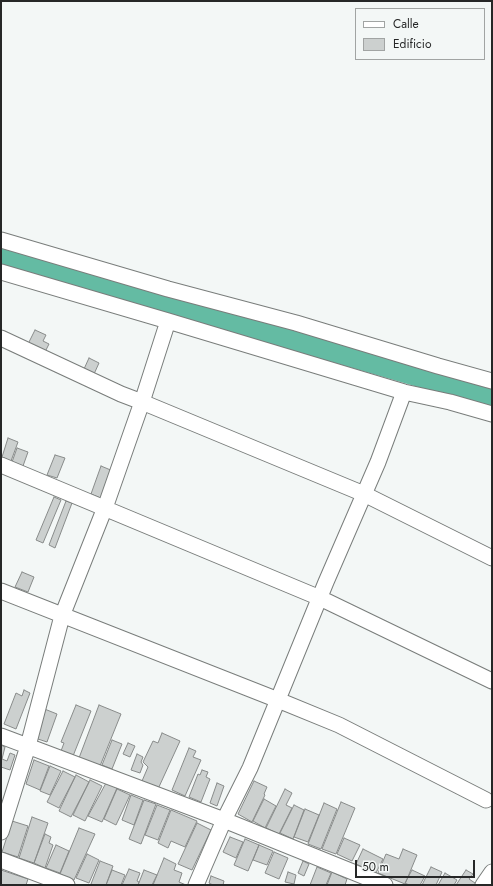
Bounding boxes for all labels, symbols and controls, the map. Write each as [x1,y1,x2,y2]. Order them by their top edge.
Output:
legend [355,8,485,60]
text: Calle [393,15,419,33]
text: Edificio [393,35,432,53]
scale bar [357,852,477,878]
text: 50 m [362,858,389,876]

